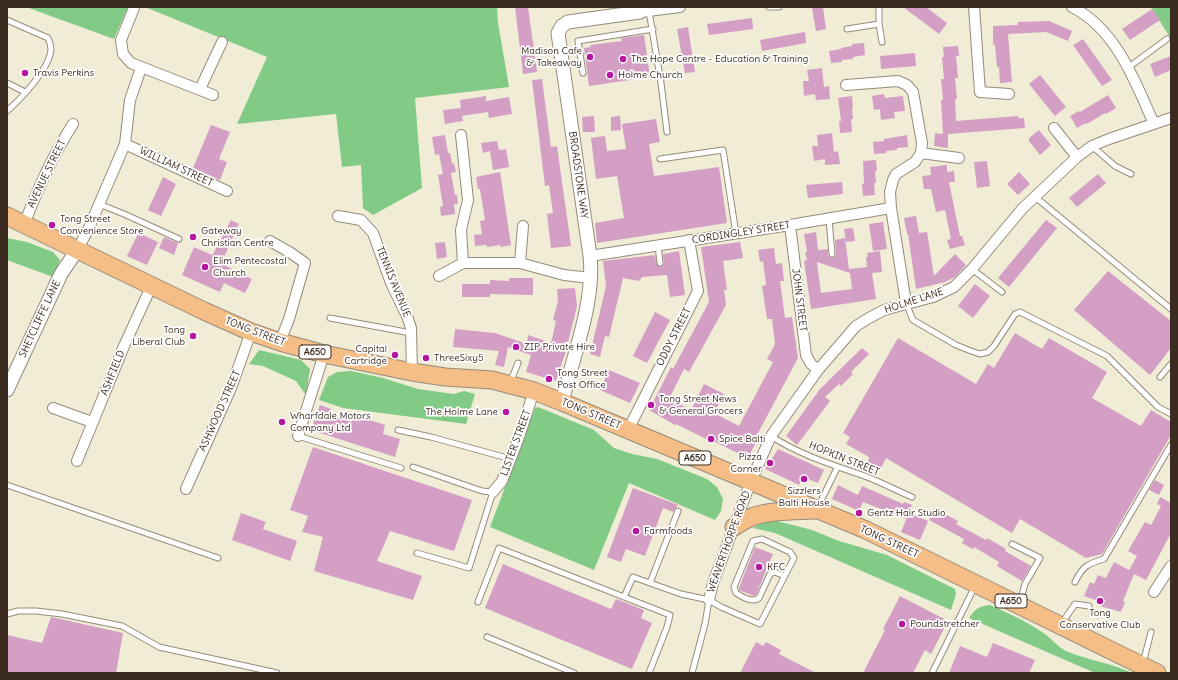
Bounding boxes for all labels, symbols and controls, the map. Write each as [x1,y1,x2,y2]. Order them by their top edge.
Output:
place label: Madison Cafe & Takeaway [521,45,582,68]
marker: Madison Cafe & Takeaway [585,52,595,62]
place label: The Hope Centre - Education & Training [631,53,808,65]
marker: The Hope Centre - Education & Training [618,54,628,64]
place label: Travis Perkins [33,67,94,79]
marker: Travis Perkins [20,68,30,78]
place label: Holme Church [618,69,683,81]
marker: Holme Church [605,70,615,80]
street label: BROADSTONE WAY [566,131,590,219]
street label: AVENUE STREET [25,138,69,210]
street label: WILLIAM STREET [137,145,215,189]
place label: Tong Street Convenience Store [60,213,143,236]
street label: CORDINGLEY STREET [691,219,791,247]
marker: Tong Street Convenience Store [47,220,57,230]
place label: Gateway Christian Centre [201,225,274,248]
marker: Gateway Christian Centre [188,232,198,242]
street label: TENNIS AVENUE [373,245,413,319]
place label: Elim Pentecostal Church [213,255,286,278]
marker: Elim Pentecostal Church [200,262,210,272]
street label: JOHN STREET [789,268,809,332]
street label: SHETCLIFFE LANE [17,278,63,360]
street label: HOLME LANE [883,286,945,316]
street label: ODDY STREET [654,306,694,368]
street label: TONG STREET [223,315,287,349]
place label: Tong Liberal Club [132,324,185,348]
marker: Tong Liberal Club [188,331,198,341]
place label: ZIP Private Hire [524,341,595,353]
marker: ZIP Private Hire [511,342,521,352]
place label: Capital Cartridge [344,343,387,366]
road number: A650 [299,345,331,359]
street label: ASHFIELD [99,349,127,397]
marker: Capital Cartridge [390,350,400,360]
place label: ThreeSixy5 [434,352,484,364]
marker: ThreeSixy5 [421,353,431,363]
place label: Tong Street Post Office [557,367,608,390]
street label: ASHWOOD STREET [197,369,243,453]
marker: Tong Street Post Office [544,374,554,384]
place label: Tong Street News & General Grocers [659,393,743,416]
street label: TONG STREET [560,396,622,432]
marker: Tong Street News & General Grocers [646,400,656,410]
place label: The Holme Lane [425,406,498,418]
marker: The Holme Lane [501,407,511,417]
street label: LISTER STREET [499,408,533,478]
place label: Wharfdale Motors Company Ltd [290,410,371,434]
marker: Wharfdale Motors Company Ltd [277,417,287,427]
place label: Spice Balti [719,433,765,445]
marker: Spice Balti [706,434,716,444]
street label: HOPKIN STREET [807,439,881,479]
road number: A650 [679,451,711,465]
place label: Pizza Corner [731,451,762,474]
marker: Pizza Corner [765,458,775,468]
marker: Sizzlers Balti House [799,474,809,484]
place label: Sizzlers Balti House [778,485,830,508]
street label: WEAVERTHORPE ROAD [705,489,753,595]
place label: Gentz Hair Studio [867,507,946,519]
marker: Gentz Hair Studio [854,508,864,518]
street label: TONG STREET [858,523,920,561]
place label: Farmfoods [644,525,693,537]
marker: Farmfoods [631,526,641,536]
place label: KFC [767,561,785,573]
marker: KFC [754,562,764,572]
road number: A650 [995,594,1027,608]
marker: Tong Conservative Club [1095,596,1105,606]
place label: Tong Conservative Club [1060,607,1140,630]
place label: Poundstretcher [910,618,980,630]
marker: Poundstretcher [897,619,907,629]

